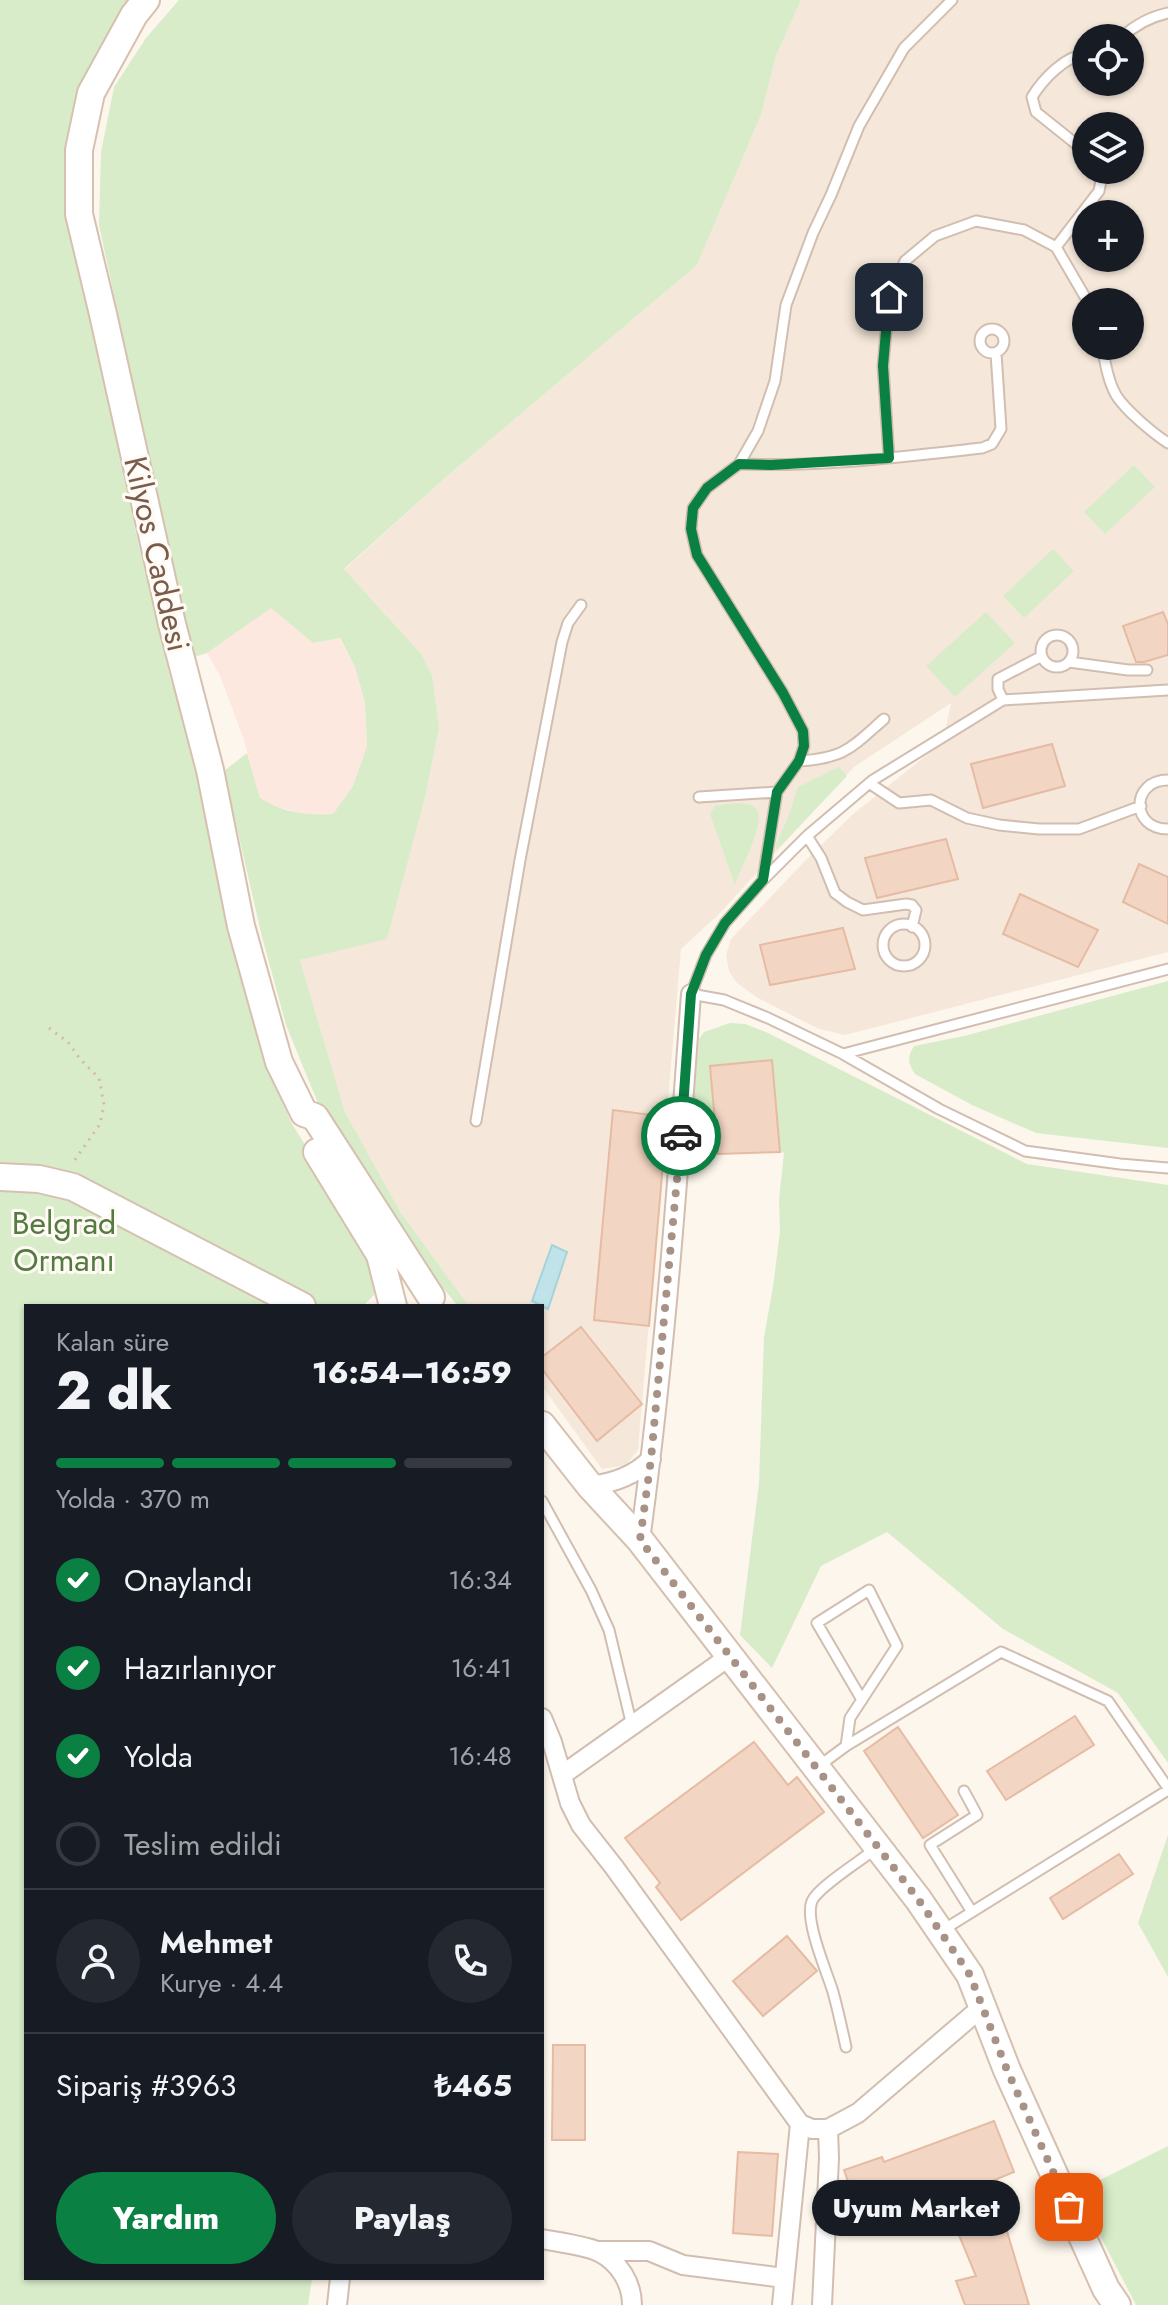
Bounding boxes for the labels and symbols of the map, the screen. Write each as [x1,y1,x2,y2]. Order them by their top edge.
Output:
pin [855,263,923,331]
street label: Kilyos Caddesi [112,452,202,656]
courier [641,1096,721,1176]
park label: Belgrad Ormanı [12,1200,116,1283]
pin [1035,2173,1103,2241]
callout: Uyum Market [813,2179,1021,2235]

